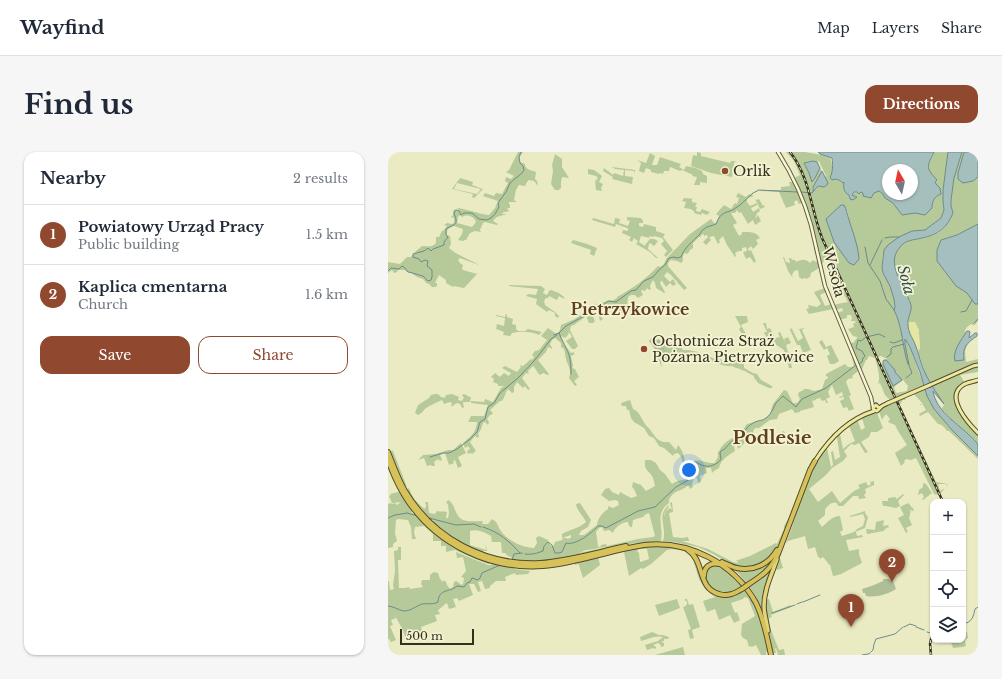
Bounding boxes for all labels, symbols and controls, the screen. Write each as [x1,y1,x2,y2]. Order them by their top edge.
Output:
text: Wayfind [20,16,105,39]
text: Map [817,19,850,37]
text: Layers [872,19,919,37]
text: Share [941,19,982,37]
button: Directions [865,85,978,123]
text: Find us [24,87,134,122]
place label: Orlik [733,162,771,180]
north arrow [882,164,918,200]
marker: Orlik [720,166,730,176]
text: Nearby [40,168,106,189]
text: 2 results [293,170,348,187]
text: Powiatowy Urząd Pracy [78,217,264,236]
text: 1 [50,226,56,243]
text: 1.5 km [306,226,348,243]
text: Public building [78,236,179,253]
street label: Wesoła [818,244,849,299]
water label: Soła [893,263,920,297]
text: Kaplica cmentarna [78,277,227,296]
text: 2 [49,286,57,303]
text: 1.6 km [305,286,348,303]
text: Church [78,296,128,313]
district label: Pietrzykowice [571,299,689,319]
place label: Ochotnicza Straż Pożarna Pietrzykowice [652,332,814,366]
button: Save [40,336,190,374]
button: Share [198,336,348,374]
marker: Ochotnicza Straż Pożarna Pietrzykowice [639,344,649,354]
district label: Podlesie [732,427,812,449]
your location [679,460,699,480]
map controls [930,499,966,643]
button: + [930,499,966,535]
button: − [930,535,966,571]
pin: 2 [879,549,905,582]
button: locate [930,571,966,607]
pin: 1 [838,594,864,627]
button: layers [930,607,966,643]
scale bar [400,627,474,646]
text: 500 m [406,629,443,643]

